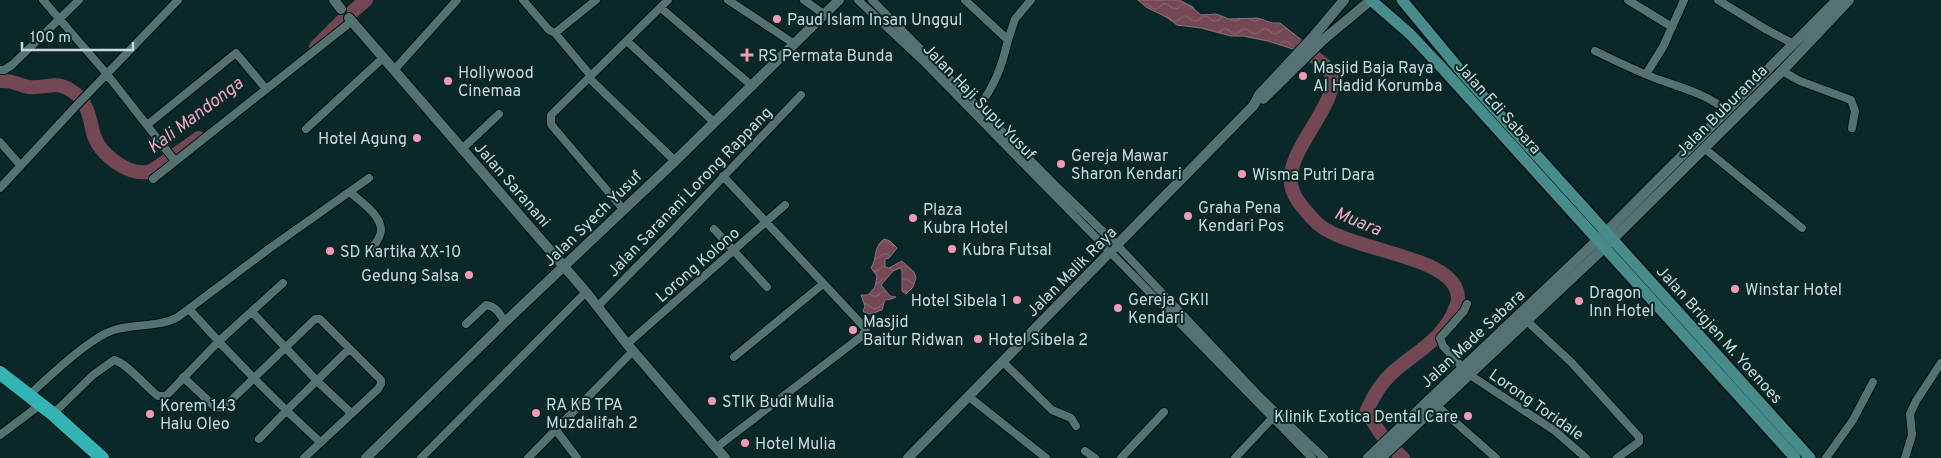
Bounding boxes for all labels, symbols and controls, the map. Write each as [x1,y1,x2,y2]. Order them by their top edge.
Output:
place label: Paud Islam Insan Unggul [787,11,962,31]
marker: Paud Islam Insan Unggul [771,13,783,25]
scale bar [22,20,134,52]
text: 100 m [30,29,71,48]
street label: Jalan Haji Supu Yusuf [918,40,1040,165]
place label: RS Permata Bunda [758,47,893,67]
marker: RS Permata Bunda [740,48,754,62]
street label: Jalan Edi Sabara [1450,58,1545,159]
place label: Masjid Baja Raya Al Hadid Korumba [1313,59,1442,97]
street label: Jalan Buburanda [1672,61,1772,161]
place label: Hollywood Cinemaa [458,64,534,102]
marker: Masjid Baja Raya Al Hadid Korumba [1297,70,1309,82]
water label: Kali Mandonga [143,72,249,160]
marker: Hollywood Cinemaa [442,75,454,87]
street label: Jalan Saranani Lorong Rappang [604,103,777,282]
place label: Hotel Agung [318,130,407,150]
marker: Hotel Agung [411,132,423,144]
street label: Jalan Saranani [469,139,554,232]
place label: Gereja Mawar Sharon Kendari [1071,147,1182,185]
marker: Gereja Mawar Sharon Kendari [1055,158,1067,170]
place label: Wisma Putri Dara [1252,166,1375,186]
street label: Jalan Syech Yusuf [540,167,647,272]
marker: Wisma Putri Dara [1236,168,1248,180]
place label: Graha Pena Kendari Pos [1198,199,1284,237]
place label: Plaza Kubra Hotel [923,201,1008,239]
water label: Muara [1331,203,1385,242]
marker: Graha Pena Kendari Pos [1182,210,1194,222]
marker: Plaza Kubra Hotel [907,212,919,224]
street label: Jalan Malik Raya [1023,223,1122,322]
street label: Lorong Kolono [652,224,744,307]
place label: Kubra Futsal [962,241,1052,261]
place label: SD Kartika XX-10 [340,243,461,263]
marker: Kubra Futsal [946,243,958,255]
marker: SD Kartika XX-10 [324,245,336,257]
street label: Jalan Brigjen M. Yoenoes [1651,262,1786,409]
place label: Gedung Salsa [361,267,459,287]
marker: Gedung Salsa [463,269,475,281]
place label: Winstar Hotel [1745,281,1842,301]
marker: Winstar Hotel [1729,283,1741,295]
place label: Dragon Inn Hotel [1589,284,1654,322]
street label: Jalan Made Sabara [1417,286,1530,393]
place label: Gereja GKII Kendari [1128,291,1209,329]
place label: Hotel Sibela 1 [911,292,1007,312]
marker: Hotel Sibela 1 [1011,294,1023,306]
marker: Dragon Inn Hotel [1573,295,1585,307]
marker: Gereja GKII Kendari [1112,302,1124,314]
place label: Masjid Baitur Ridwan [863,313,963,351]
marker: Masjid Baitur Ridwan [847,324,859,336]
place label: Hotel Sibela 2 [988,331,1088,351]
marker: Hotel Sibela 2 [972,333,984,345]
street label: Lorong Toridale [1485,366,1587,446]
place label: STIK Budi Mulia [722,393,834,413]
marker: STIK Budi Mulia [706,395,718,407]
place label: RA KB TPA Muzdalifah 2 [546,396,638,434]
place label: Korem 143 Halu Oleo [160,397,236,435]
marker: RA KB TPA Muzdalifah 2 [530,407,542,419]
marker: Korem 143 Halu Oleo [144,408,156,420]
place label: Klinik Exotica Dental Care [1274,408,1458,428]
marker: Klinik Exotica Dental Care [1462,410,1474,422]
place label: Hotel Mulia [755,435,836,455]
marker: Hotel Mulia [739,437,751,449]

